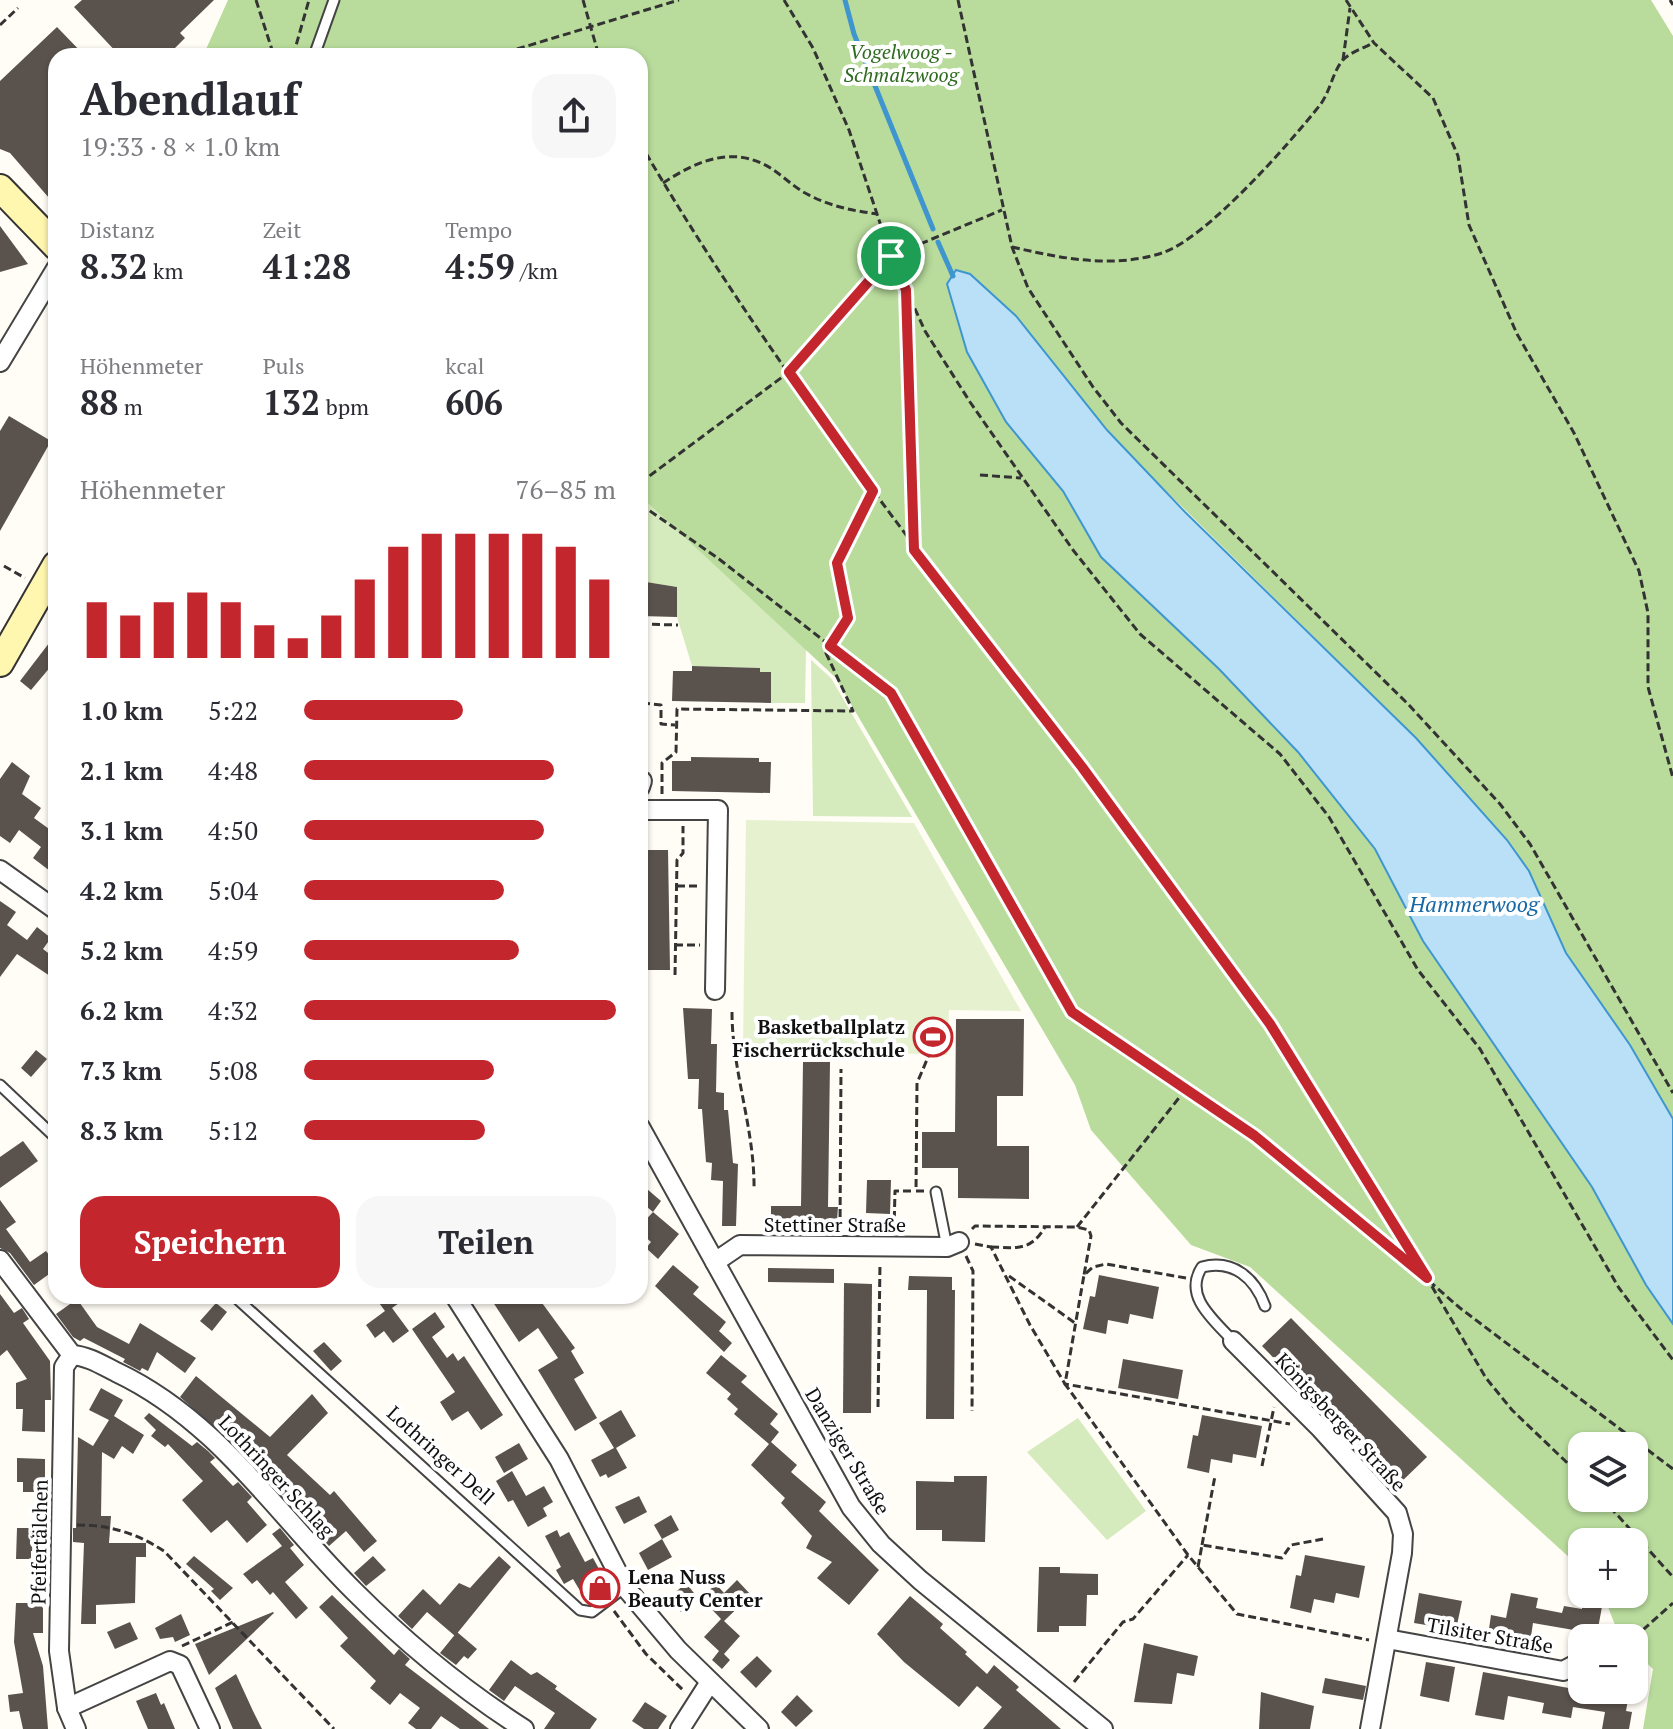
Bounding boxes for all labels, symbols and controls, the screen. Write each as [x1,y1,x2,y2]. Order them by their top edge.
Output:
park label: Vogelwoog - Schmalzwoog [843,38,960,88]
text: Abendlauf [80,69,299,128]
button: share [532,74,616,158]
text: 19:33 · 8 × 1.0 km [80,129,280,163]
text: Distanz [80,215,155,244]
text: Zeit [263,215,301,244]
text: Tempo [445,215,512,244]
pin [857,222,925,290]
icon: arrive [869,234,913,278]
text: 8.32 [80,244,148,289]
text: 41:28 [263,244,351,289]
text: 4:59 [445,244,515,289]
text: km [148,256,183,285]
text: /km [515,256,558,285]
text: Höhenmeter [80,351,203,380]
text: Puls [263,351,305,380]
text: kcal [445,351,484,380]
text: 88 [80,380,118,425]
text: 132 [263,380,320,425]
text: 606 [445,380,503,425]
text: m [118,392,143,421]
text: bpm [320,392,369,421]
text: Höhenmeter [80,472,225,506]
text: 76–85 m [516,472,616,506]
text: 1.0 km [80,693,163,727]
text: 5:22 [208,693,258,727]
text: 2.1 km [80,753,163,787]
text: 4:48 [208,753,258,787]
text: 3.1 km [80,813,163,847]
text: 4:50 [208,813,258,847]
text: 4.2 km [80,873,163,907]
text: 5:04 [208,873,258,907]
water label: Hammerwoog [1408,889,1540,918]
text: 5.2 km [80,933,163,967]
text: 4:59 [208,933,258,967]
text: 6.2 km [80,993,163,1027]
text: 4:32 [208,993,258,1027]
place label: Basketballplatz Fischerrückschule [732,1013,905,1063]
sports icon: Basketballplatz Fischerrückschule [912,1016,954,1058]
text: 7.3 km [80,1053,162,1087]
text: 5:08 [208,1053,258,1087]
text: 8.3 km [80,1113,163,1147]
text: 5:12 [208,1113,258,1147]
button: Speichern [80,1196,340,1288]
button: Teilen [356,1196,616,1288]
street label: Stettiner Straße [764,1211,906,1238]
street label: Königsberger Straße [1270,1347,1412,1497]
street label: Danziger Straße [799,1382,897,1520]
street label: Lothringer Dell [381,1399,501,1511]
street label: Lothringer Schlag [213,1409,341,1543]
map controls [1568,1432,1648,1704]
button: layers [1568,1432,1648,1512]
street label: Pfeifertälchen [24,1479,54,1605]
button: + [1568,1528,1648,1608]
place label: Lena Nuss Beauty Center [628,1563,763,1613]
shop icon: Lena Nuss Beauty Center [579,1567,621,1609]
street label: Tilsiter Straße [1425,1611,1555,1659]
button: − [1568,1624,1648,1704]

